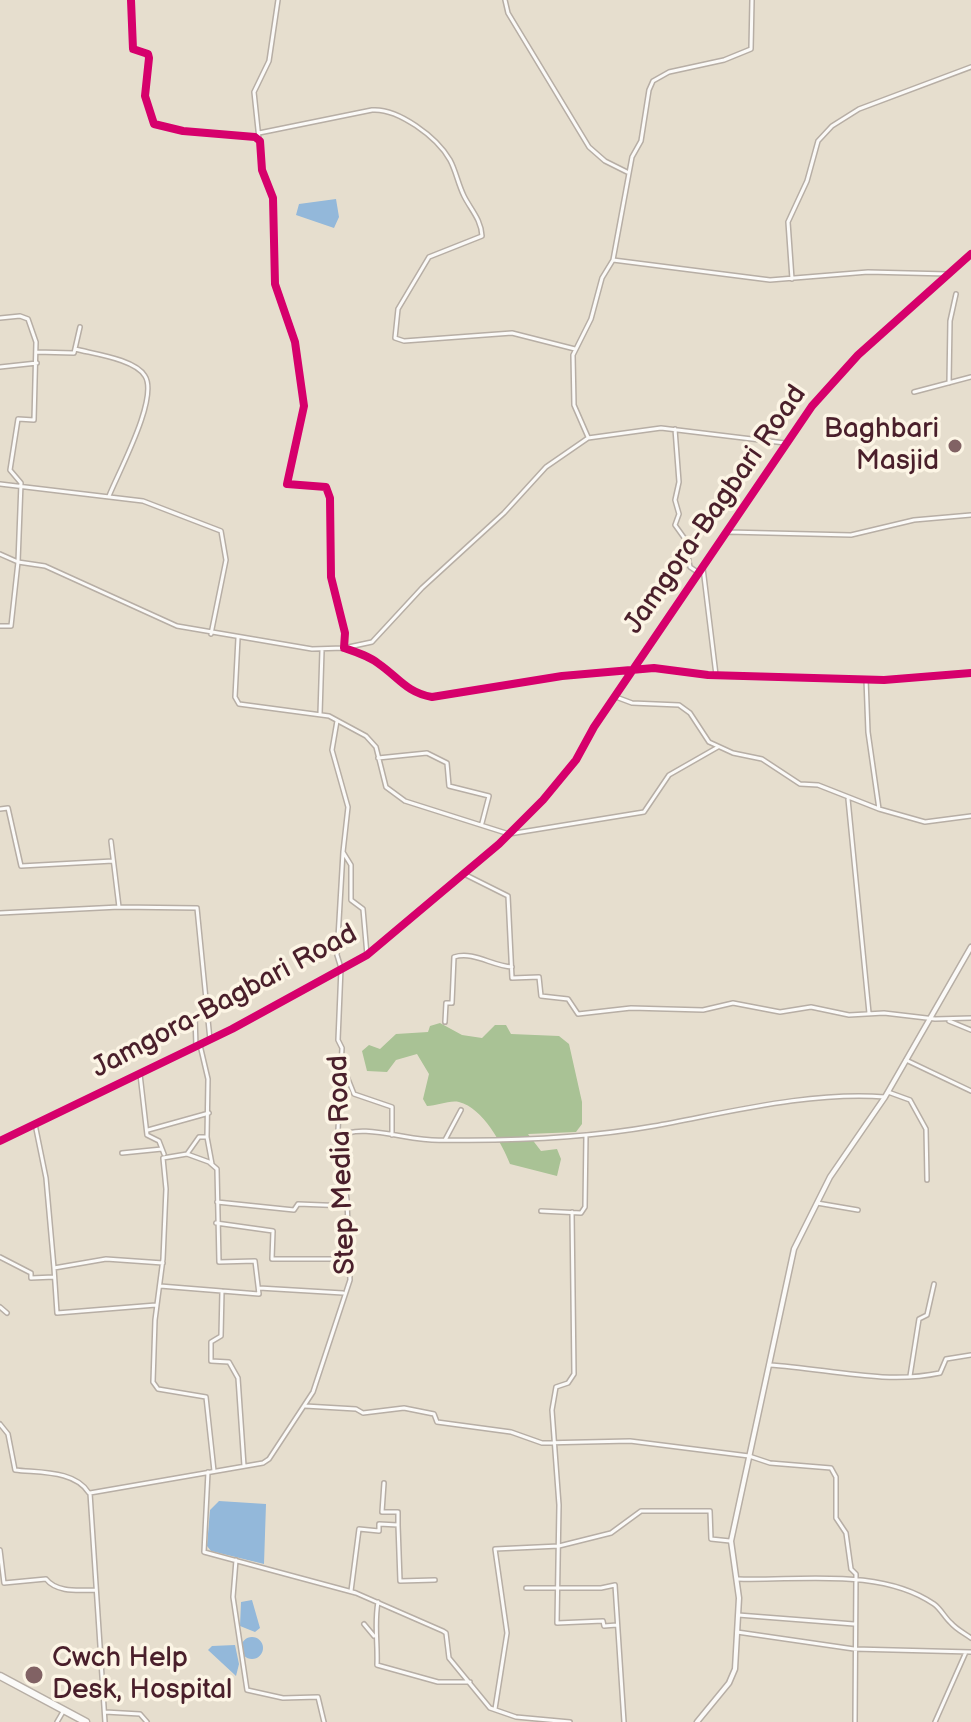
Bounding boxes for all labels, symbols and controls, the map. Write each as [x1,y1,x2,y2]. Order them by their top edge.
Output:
street label: Jamgora-Bagbari Road [617,379,815,641]
place label: Baghbari Masjid [824,413,939,479]
marker: Baghbari Masjid [946,437,964,455]
street label: Jamgora-Bagbari Road [87,918,363,1086]
street label: Step Media Road [322,1055,364,1275]
place label: Cwch Help Desk, Hospital [52,1642,232,1708]
marker: Cwch Help Desk, Hospital [23,1664,45,1686]

